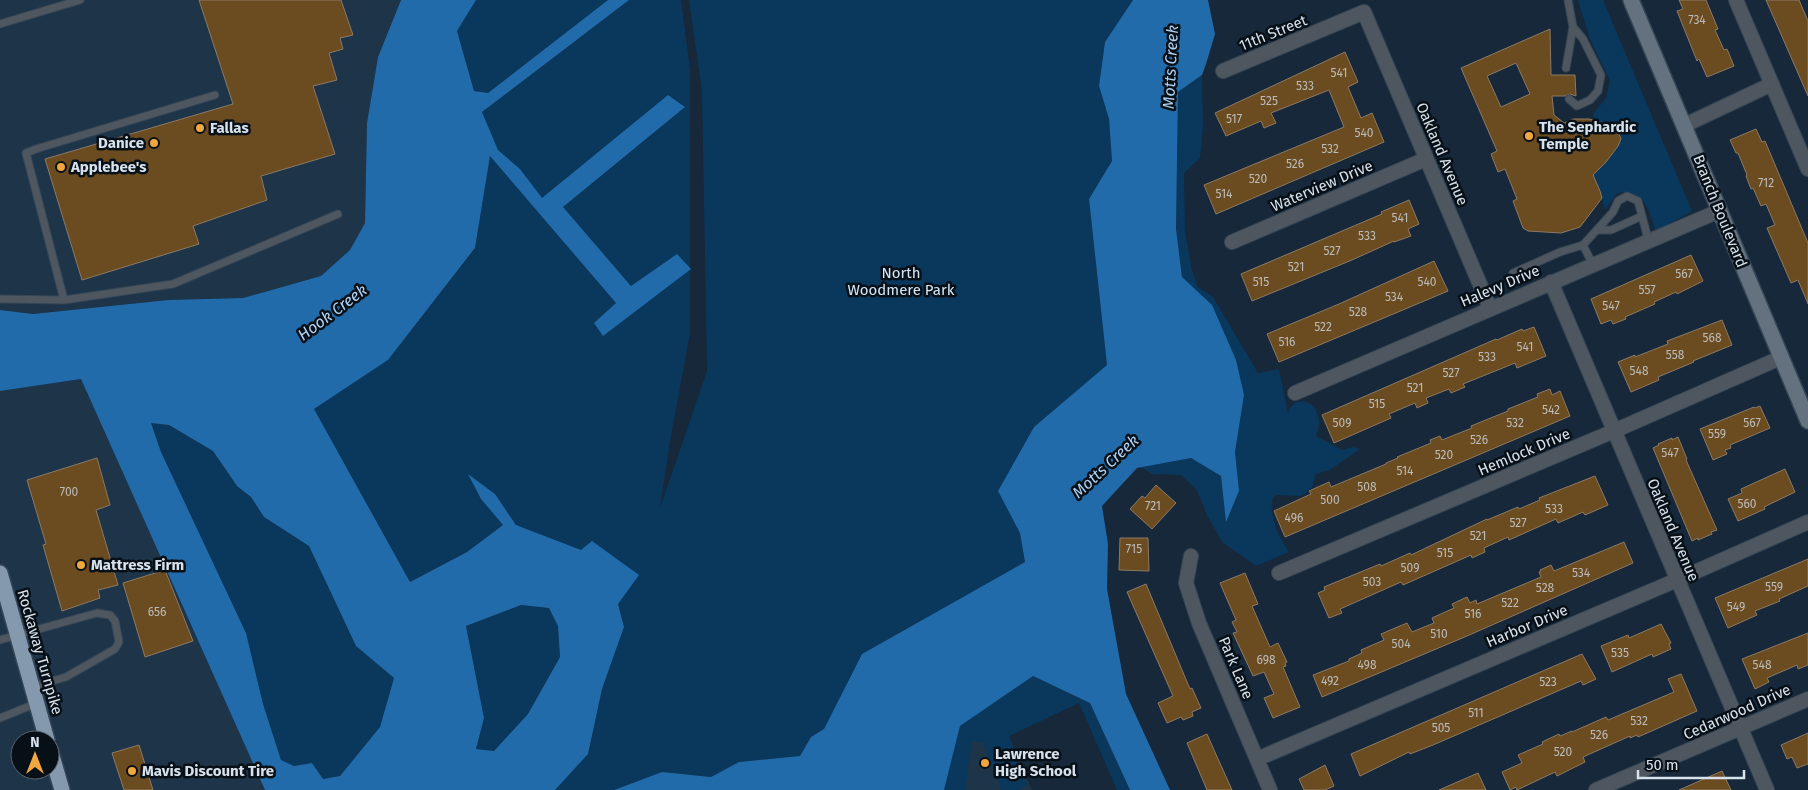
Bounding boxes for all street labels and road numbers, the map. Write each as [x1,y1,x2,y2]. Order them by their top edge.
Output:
street label: 11th Street [1236,11,1310,55]
street label: Oakland Avenue [1412,100,1472,208]
street label: Branch Boulevard [1689,152,1751,270]
street label: Waterview Drive [1268,156,1376,216]
street label: Halevy Drive [1458,261,1542,311]
street label: Hemlock Drive [1475,425,1573,479]
street label: Oakland Avenue [1643,476,1703,584]
street label: Rockaway Turnpike [13,587,67,717]
street label: Harbor Drive [1484,601,1570,651]
street label: Park Lane [1215,634,1257,702]
street label: Cedarwood Drive [1681,680,1793,744]

